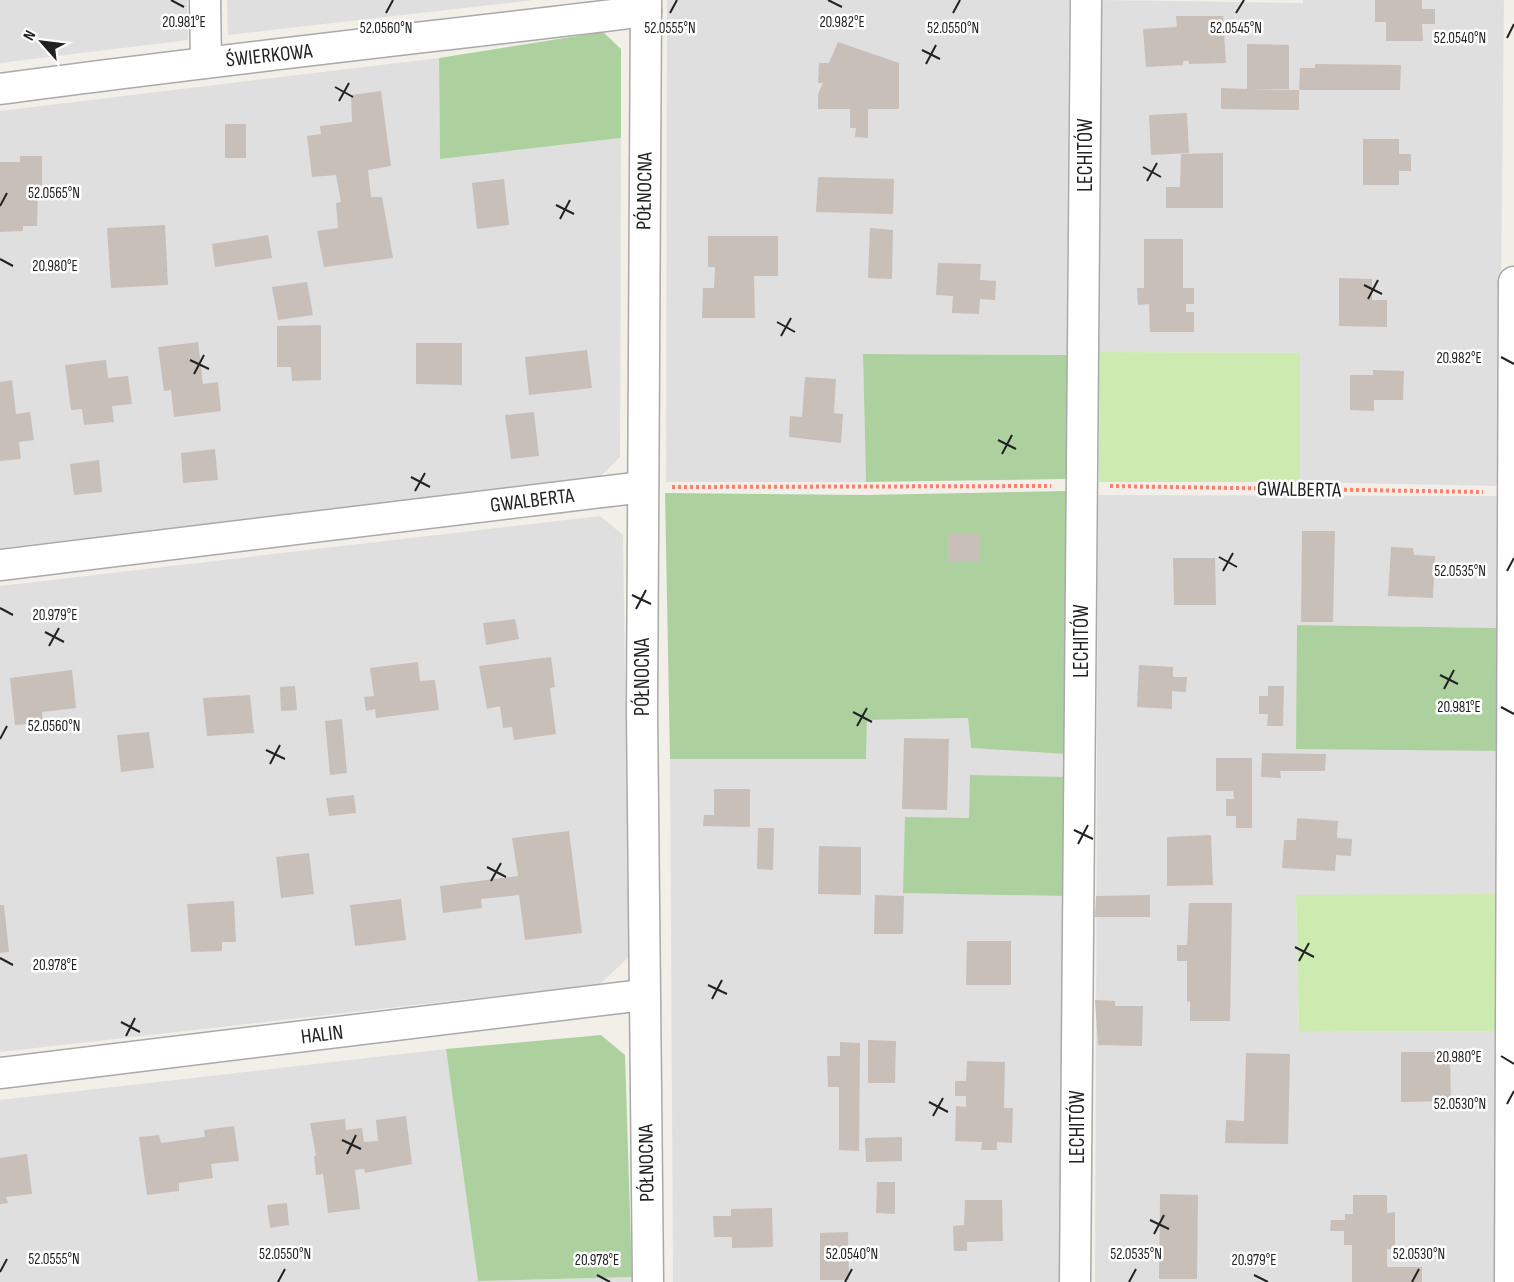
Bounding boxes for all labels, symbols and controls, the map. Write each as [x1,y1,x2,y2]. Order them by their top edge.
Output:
north arrow [12,12,72,72]
text: 20.981°E [162,13,206,32]
text: 20.982°E [819,13,865,32]
text: 52.0560°N [360,19,412,38]
text: 52.0555°N [644,19,696,38]
text: 52.0550°N [927,19,979,38]
text: 52.0545°N [1210,19,1262,38]
text: N [20,27,40,44]
text: 52.0540°N [1434,29,1486,48]
street label: ŚWIERKOWA [225,38,315,72]
street label: LECHITÓW [1073,118,1098,192]
street label: PÓŁNOCNA [631,151,658,230]
text: 52.0565°N [28,184,80,203]
text: 20.980°E [32,257,78,276]
text: 20.982°E [1436,349,1482,368]
street label: GWALBERTA [1257,476,1342,503]
street label: GWALBERTA [489,483,576,518]
text: 52.0535°N [1434,562,1486,581]
street label: LECHITÓW [1069,604,1094,678]
text: 20.979°E [33,606,77,625]
street label: PÓŁNOCNA [630,637,655,716]
text: 20.981°E [1437,698,1481,717]
text: 52.0560°N [28,717,80,736]
text: 20.978°E [33,956,77,975]
street label: HALIN [300,1020,345,1049]
text: 20.980°E [1436,1048,1482,1067]
street label: LECHITÓW [1065,1090,1090,1164]
text: 52.0530°N [1434,1095,1486,1114]
street label: PÓŁNOCNA [633,1123,660,1202]
text: 52.0550°N [259,1245,311,1264]
text: 52.0540°N [826,1245,878,1264]
text: 52.0535°N [1110,1245,1162,1264]
text: 52.0530°N [1393,1245,1445,1264]
text: 52.0555°N [28,1250,80,1269]
text: 20.978°E [575,1251,619,1270]
text: 20.979°E [1232,1251,1276,1270]

